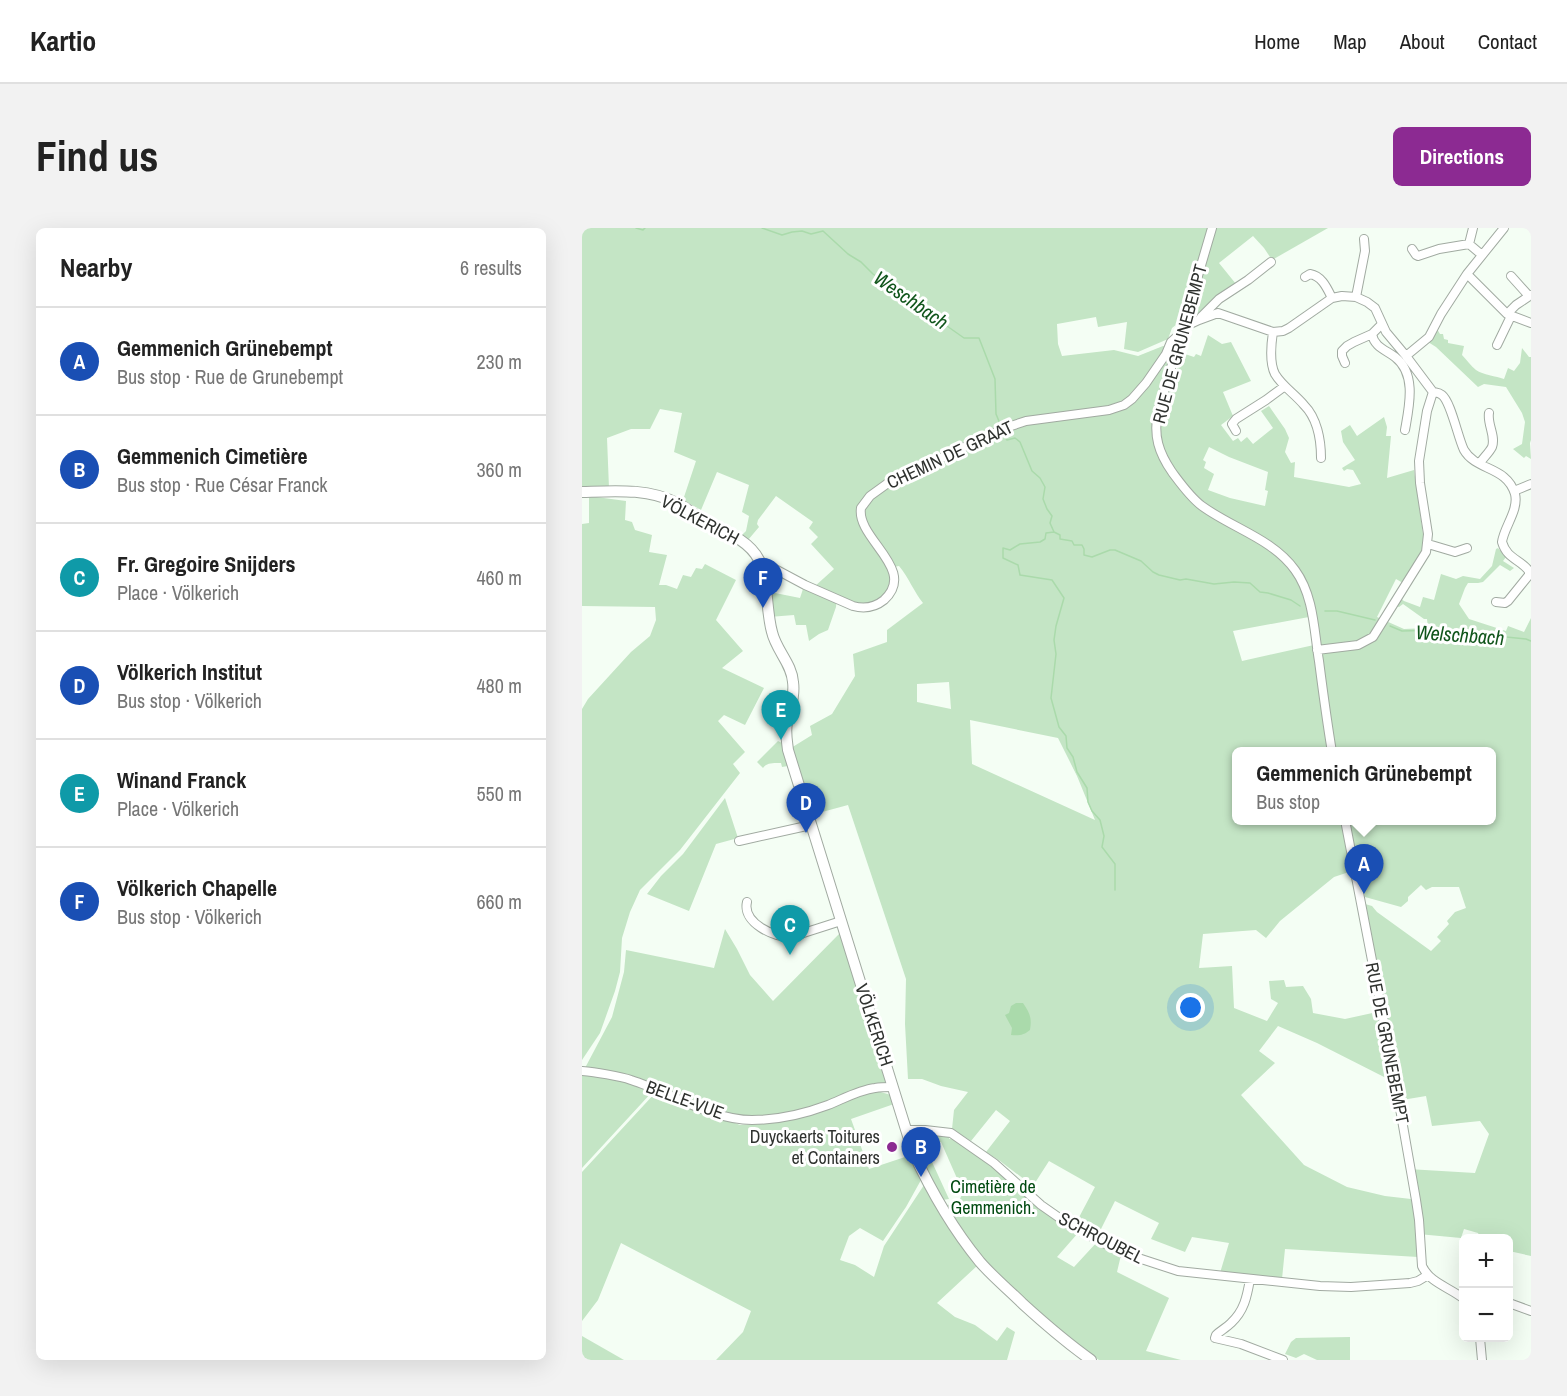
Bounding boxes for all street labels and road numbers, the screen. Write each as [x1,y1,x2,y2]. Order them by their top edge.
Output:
street label: RUE DE GRUNEBEMPT [1146,261,1213,426]
street label: CHEMIN DE GRAAT [883,414,1017,495]
street label: VÖLKERICH [657,488,744,551]
street label: RUE DE GRUNEBEMPT [1360,960,1415,1126]
street label: VÖLKERICH [849,980,900,1069]
street label: BELLE-VUE [643,1074,728,1125]
street label: SCHROUBEL [1055,1206,1148,1270]

